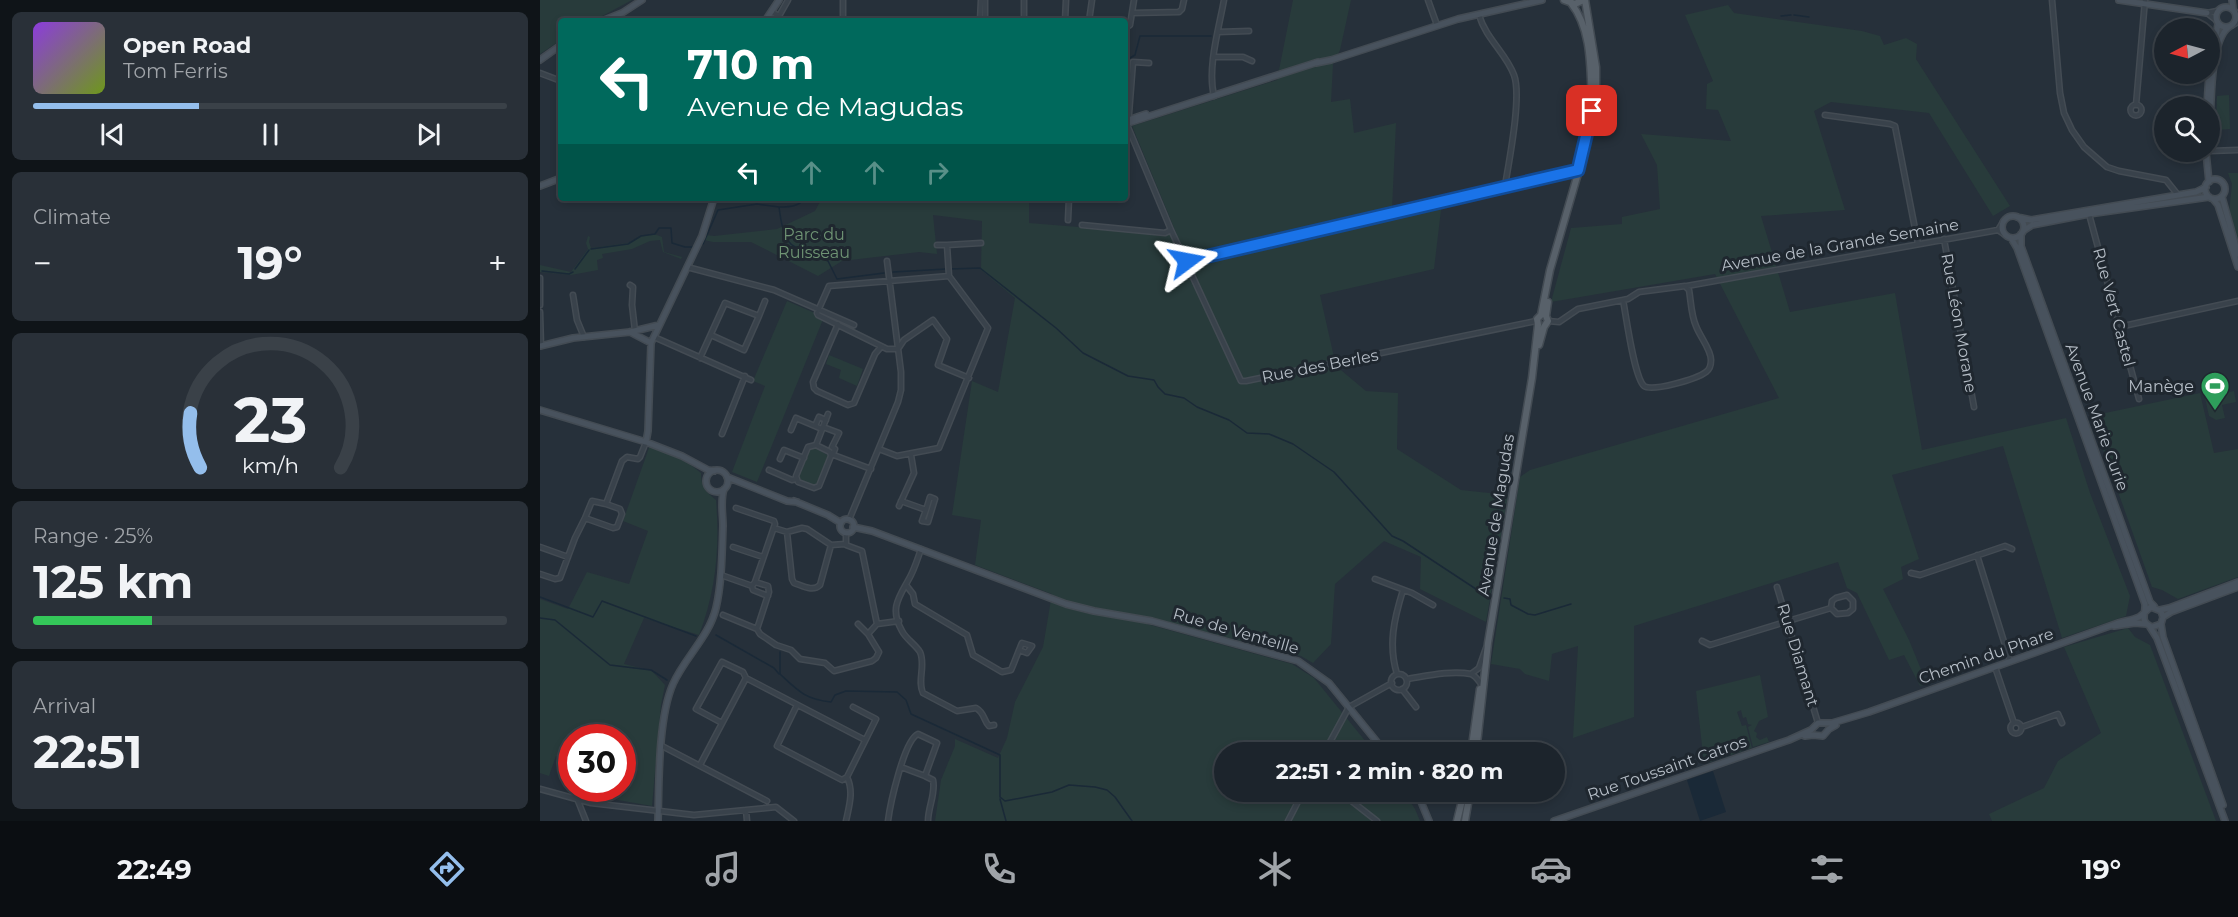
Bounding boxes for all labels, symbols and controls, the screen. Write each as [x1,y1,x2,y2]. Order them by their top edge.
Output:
north arrow [2154,18,2220,84]
map controls [2154,18,2220,162]
text: Open Road [123,32,251,59]
text: 710 m [687,38,814,90]
icon: left [588,42,666,120]
text: Tom Ferris [123,59,228,83]
pin [1566,85,1617,136]
text: Avenue de Magudas [687,90,963,123]
icon: arrive [1575,94,1608,127]
button: search [2154,96,2220,162]
icon: previous [96,118,129,151]
icon: pause [254,118,287,151]
icon: next [412,118,445,151]
icon: left [732,156,765,189]
icon: ahead [795,156,828,189]
icon: ahead [858,156,891,189]
icon: right [921,156,954,189]
text: Climate [33,205,111,229]
street label: Avenue de la Grande Semaine [1720,215,1960,275]
park label: Parc du Ruisseau [778,225,850,262]
position arrow [1155,229,1219,293]
text: 19° [237,235,303,290]
text: − [33,243,52,283]
text: + [488,243,507,283]
street label: Rue Vert Castel [2089,246,2139,368]
street label: Rue Léon Morane [1937,252,1981,394]
street label: Avenue Marie Curie [2061,341,2133,493]
street label: Rue des Berles [1260,345,1380,387]
sports icon: Manège [2199,370,2231,412]
place label: Manège [2128,377,2194,396]
text: 23 [233,382,307,458]
street label: Avenue de Magudas [1474,432,1518,597]
text: km/h [241,452,299,478]
text: Range · 25% [33,524,153,548]
text: 125 km [33,554,193,609]
street label: Rue Diamant [1773,601,1823,709]
street label: Rue de Venteille [1171,604,1301,658]
street label: Chemin du Phare [1916,624,2056,688]
text: Arrival [33,694,96,718]
text: 22:51 [33,724,142,779]
speed limit sign: 30 [558,724,636,802]
street label: Rue Toussaint Catros [1585,732,1749,804]
text: 22:51 · 2 min · 820 m [1276,758,1503,785]
icon: directions [426,848,468,890]
icon: music [702,848,744,890]
icon: phone [978,848,1020,890]
icon: climate [1254,848,1296,890]
icon: car [1530,848,1572,890]
icon: filters [1806,848,1848,890]
text: 22:49 [117,853,192,886]
text: 19° [2082,853,2121,886]

